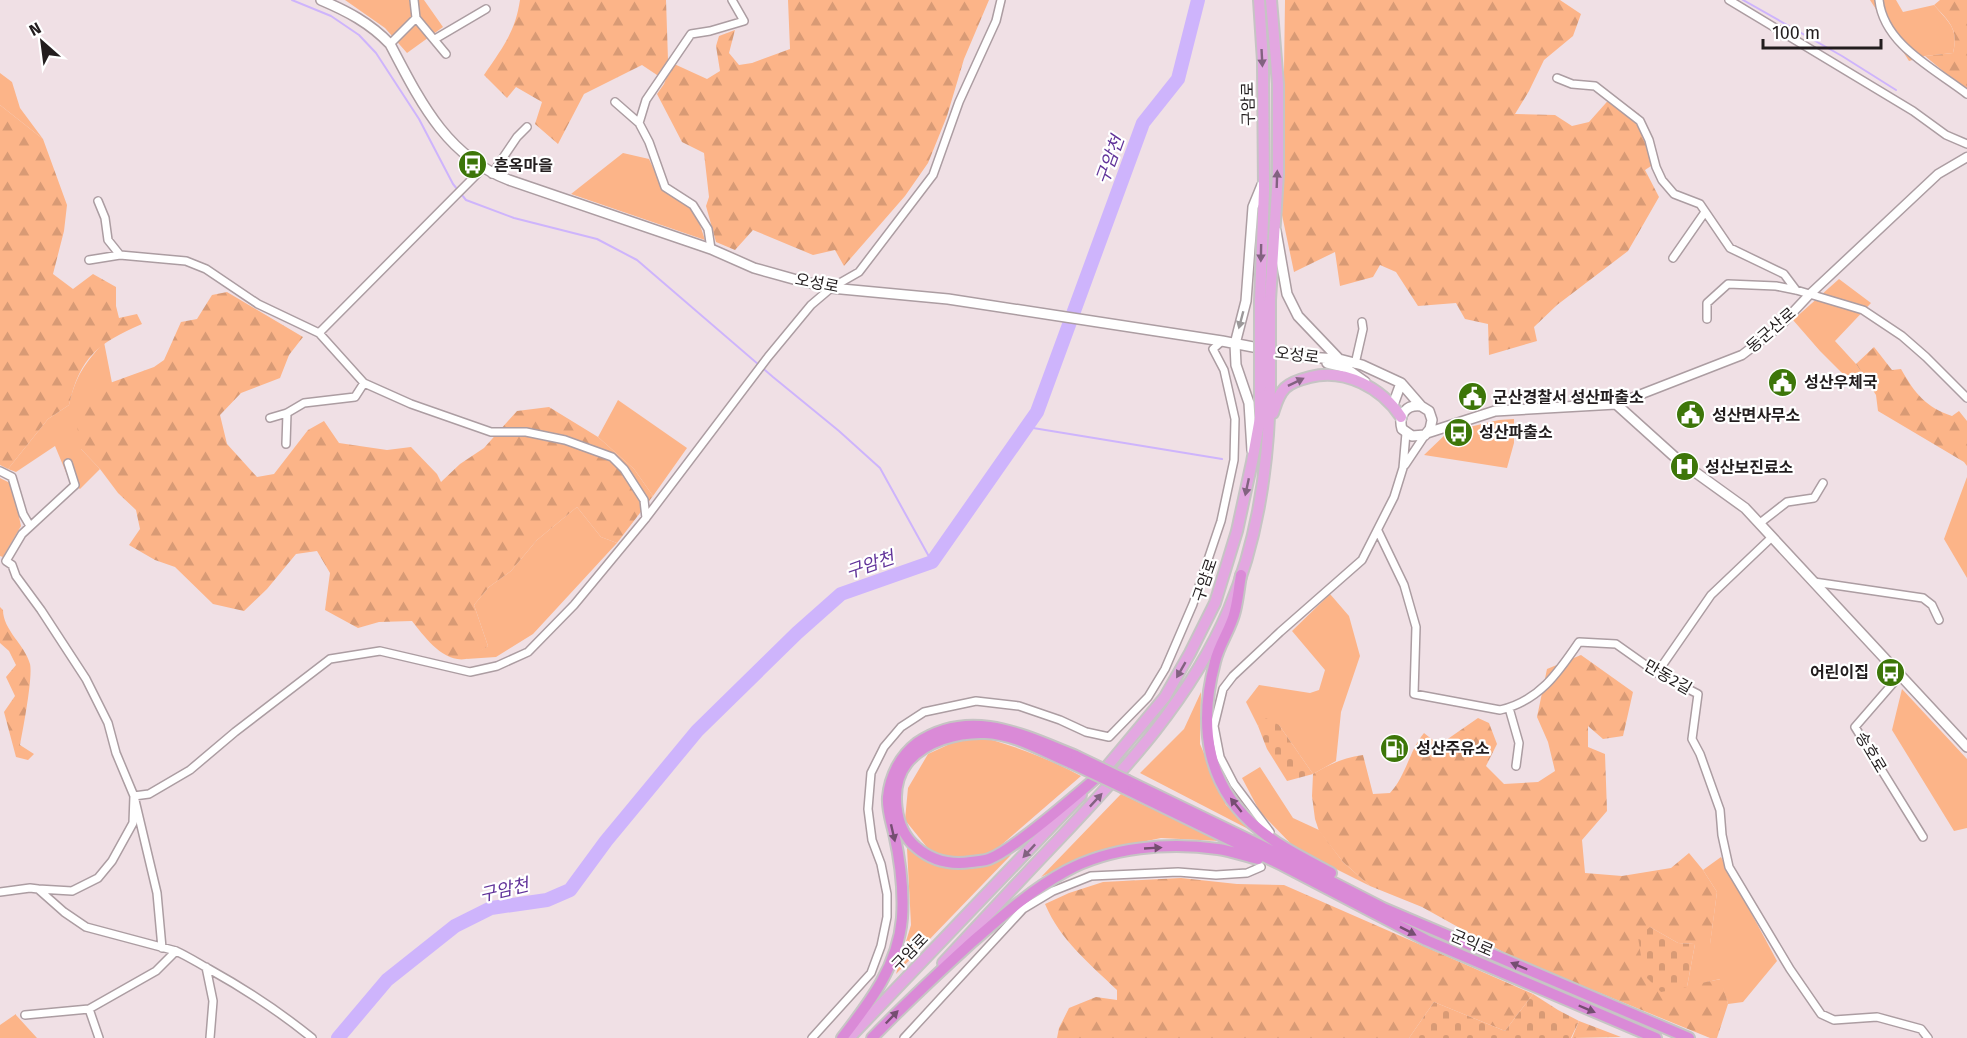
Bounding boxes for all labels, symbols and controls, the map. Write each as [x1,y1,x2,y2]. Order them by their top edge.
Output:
north arrow [12,12,72,72]
scale bar [1763,12,1882,50]
text: N [26,18,44,40]
text: 100 m [1772,22,1820,44]
one-way arrow [1258,49,1267,68]
street label: 구암로 [1238,81,1258,126]
water label: 구암천 [1091,131,1130,187]
bus stop icon: 흔옥마을 [457,149,489,181]
place label: 흔옥마을 [494,156,553,175]
one-way arrow [1273,170,1282,189]
one-way arrow [1256,244,1266,263]
street label: 오성로 [794,269,841,297]
street label: 동군산로 [1743,303,1800,356]
one-way arrow [1236,312,1245,330]
street label: 오성로 [1274,343,1320,367]
public building icon: 성산우체국 [1767,366,1799,398]
place label: 성산우체국 [1804,373,1878,392]
one-way arrow [1287,378,1304,387]
public building icon: 군산경찰서 성산파출소 [1456,381,1488,413]
place label: 군산경찰서 성산파출소 [1493,388,1644,407]
public building icon: 성산면사무소 [1675,399,1707,431]
place label: 성산면사무소 [1712,406,1801,425]
bus stop icon: 성산파출소 [1442,416,1474,448]
place label: 성산파출소 [1479,423,1553,442]
hospital icon: 성산보진료소 [1668,451,1700,483]
place label: 성산보진료소 [1705,458,1794,477]
one-way arrow [1241,478,1251,497]
water label: 구암천 [843,546,899,583]
street label: 구암로 [1189,556,1221,604]
street label: 만동2길 [1641,656,1695,698]
bus stop icon: 어린이집 [1874,656,1906,688]
one-way arrow [1176,661,1186,678]
place label: 어린이집 [1810,663,1869,682]
street label: 송호로 [1851,728,1891,776]
fuel station icon: 성산주유소 [1379,732,1411,764]
place label: 성산주유소 [1416,739,1490,758]
one-way arrow [1089,793,1103,808]
one-way arrow [1229,797,1242,813]
one-way arrow [889,824,899,843]
one-way arrow [1144,843,1163,852]
one-way arrow [1023,844,1037,858]
water label: 구암천 [477,873,533,906]
one-way arrow [1400,926,1417,936]
street label: 군익로 [1448,926,1496,960]
street label: 구암로 [888,929,932,974]
one-way arrow [1510,961,1528,971]
one-way arrow [1578,1005,1596,1014]
one-way arrow [885,1010,898,1025]

